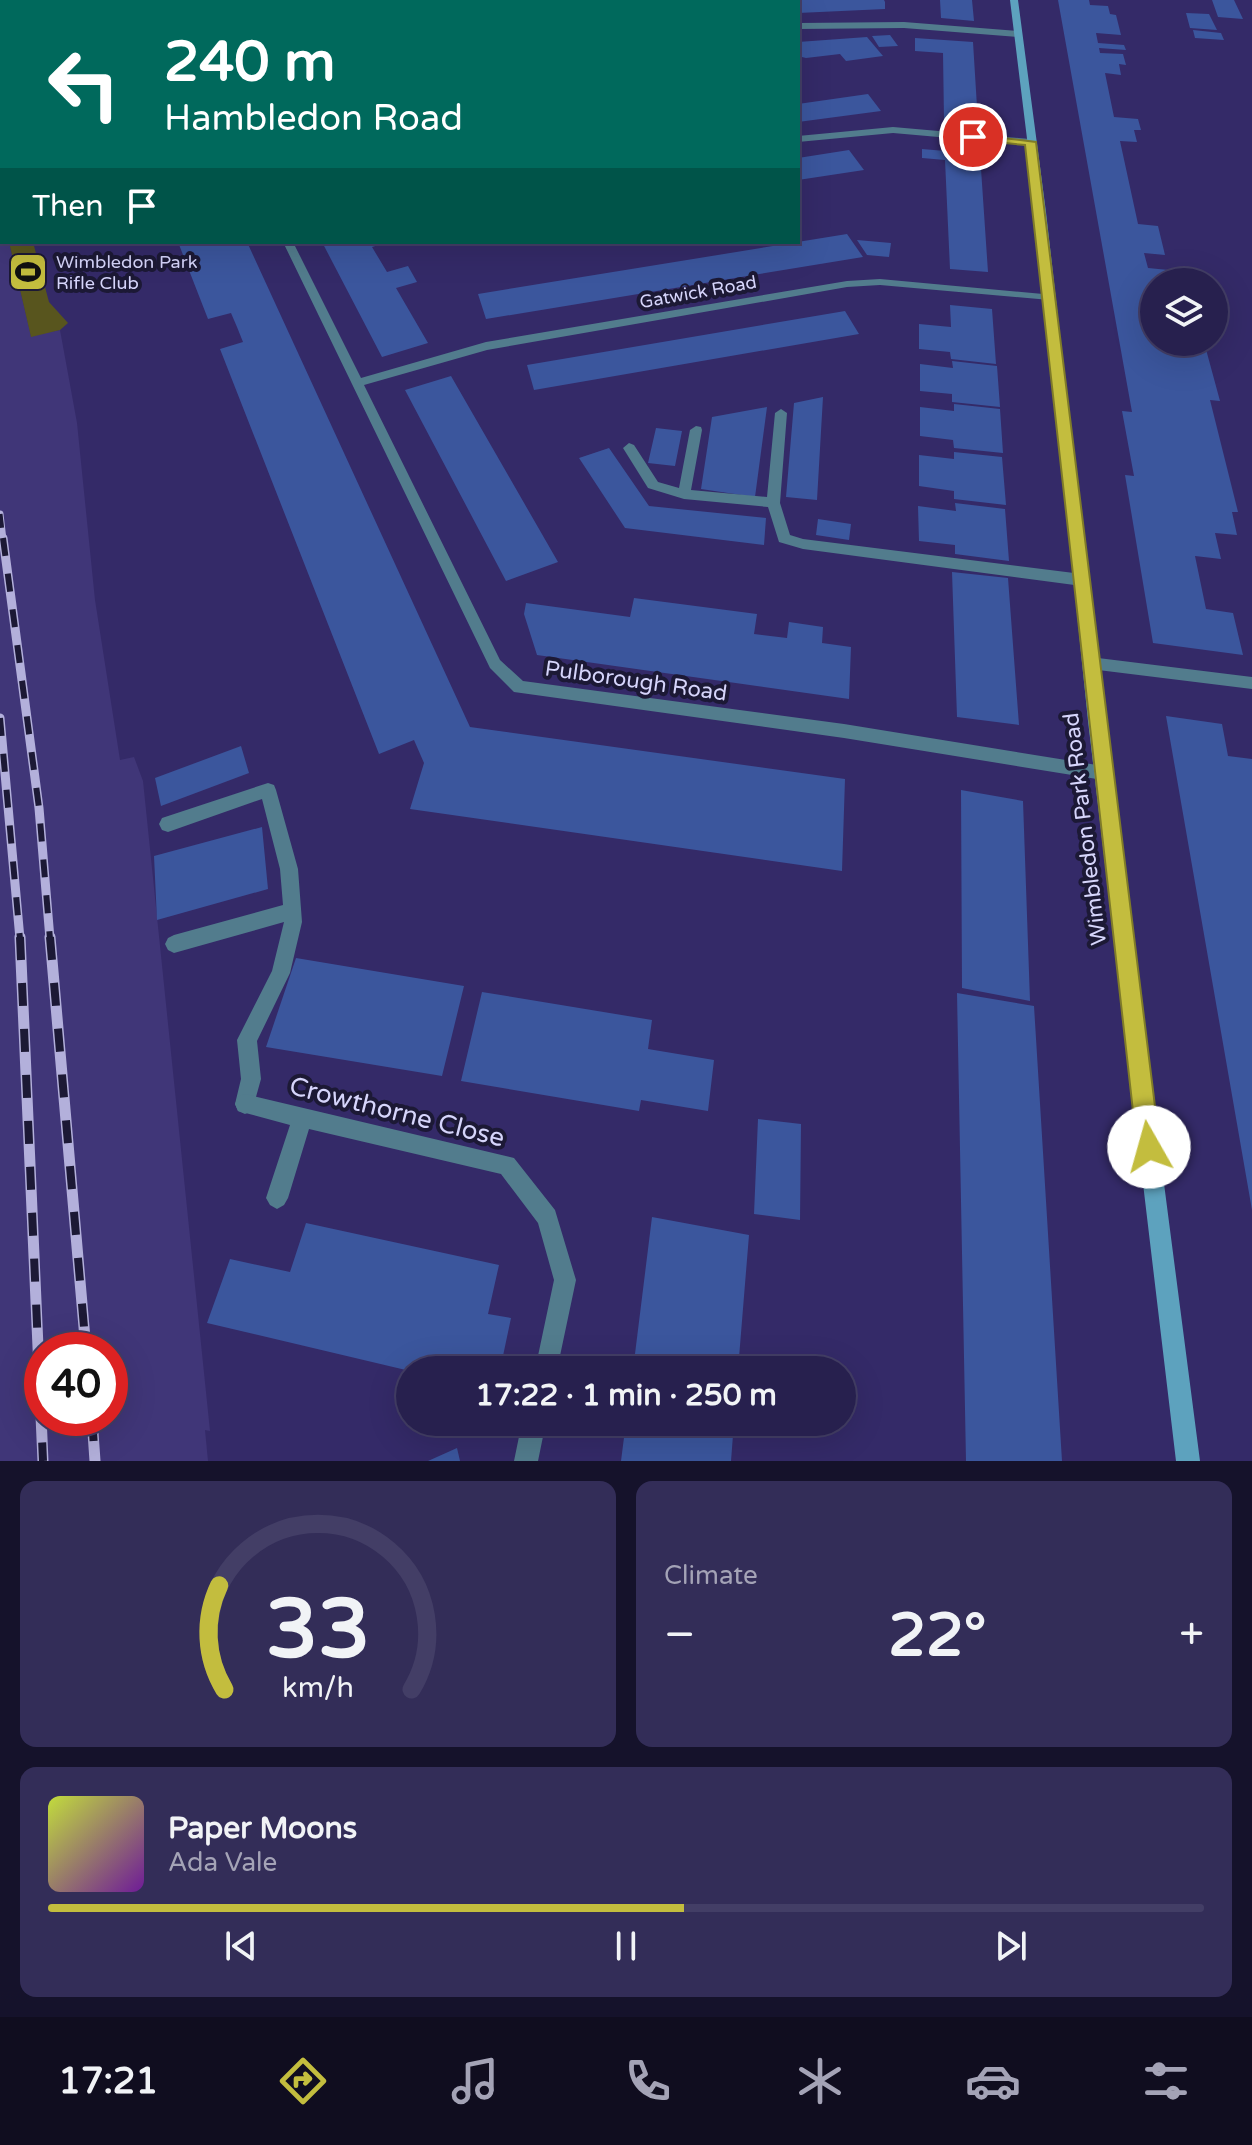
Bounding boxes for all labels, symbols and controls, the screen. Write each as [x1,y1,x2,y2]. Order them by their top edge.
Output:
text: 240 m [164,29,335,96]
icon: left [32,32,136,136]
text: Hambledon Road [164,97,463,140]
pin [939,103,1007,171]
icon: arrive [951,115,995,159]
icon: arrive [120,184,164,228]
text: Then [32,188,104,225]
sports icon: Wimbledon Park Rifle Club [7,251,49,293]
place label: Wimbledon Park Rifle Club [56,251,198,294]
map controls [1140,268,1228,356]
button: layers [1140,268,1228,356]
street label: Gatwick Road [638,271,758,313]
street label: Pulborough Road [543,655,729,707]
street label: Wimbledon Park Road [1058,711,1112,947]
street label: Crowthorne Close [286,1070,508,1154]
position arrow [1107,1105,1191,1189]
speed limit sign: 40 [24,1332,128,1436]
text: 17:22 · 1 min · 250 m [475,1377,777,1414]
text: Climate [664,1560,758,1591]
text: 33 [266,1580,370,1680]
text: 22° [888,1600,986,1672]
text: − [664,1609,695,1662]
text: + [1179,1609,1204,1662]
text: km/h [282,1671,354,1705]
text: Paper Moons [168,1810,357,1847]
text: Ada Vale [168,1847,277,1878]
icon: previous [219,1924,263,1968]
icon: pause [604,1924,648,1968]
icon: next [989,1924,1033,1968]
icon: directions [275,2053,331,2109]
icon: music [447,2053,503,2109]
icon: phone [620,2053,676,2109]
icon: climate [792,2053,848,2109]
icon: car [965,2053,1021,2109]
icon: filters [1138,2053,1194,2109]
text: 17:21 [58,2060,158,2103]

